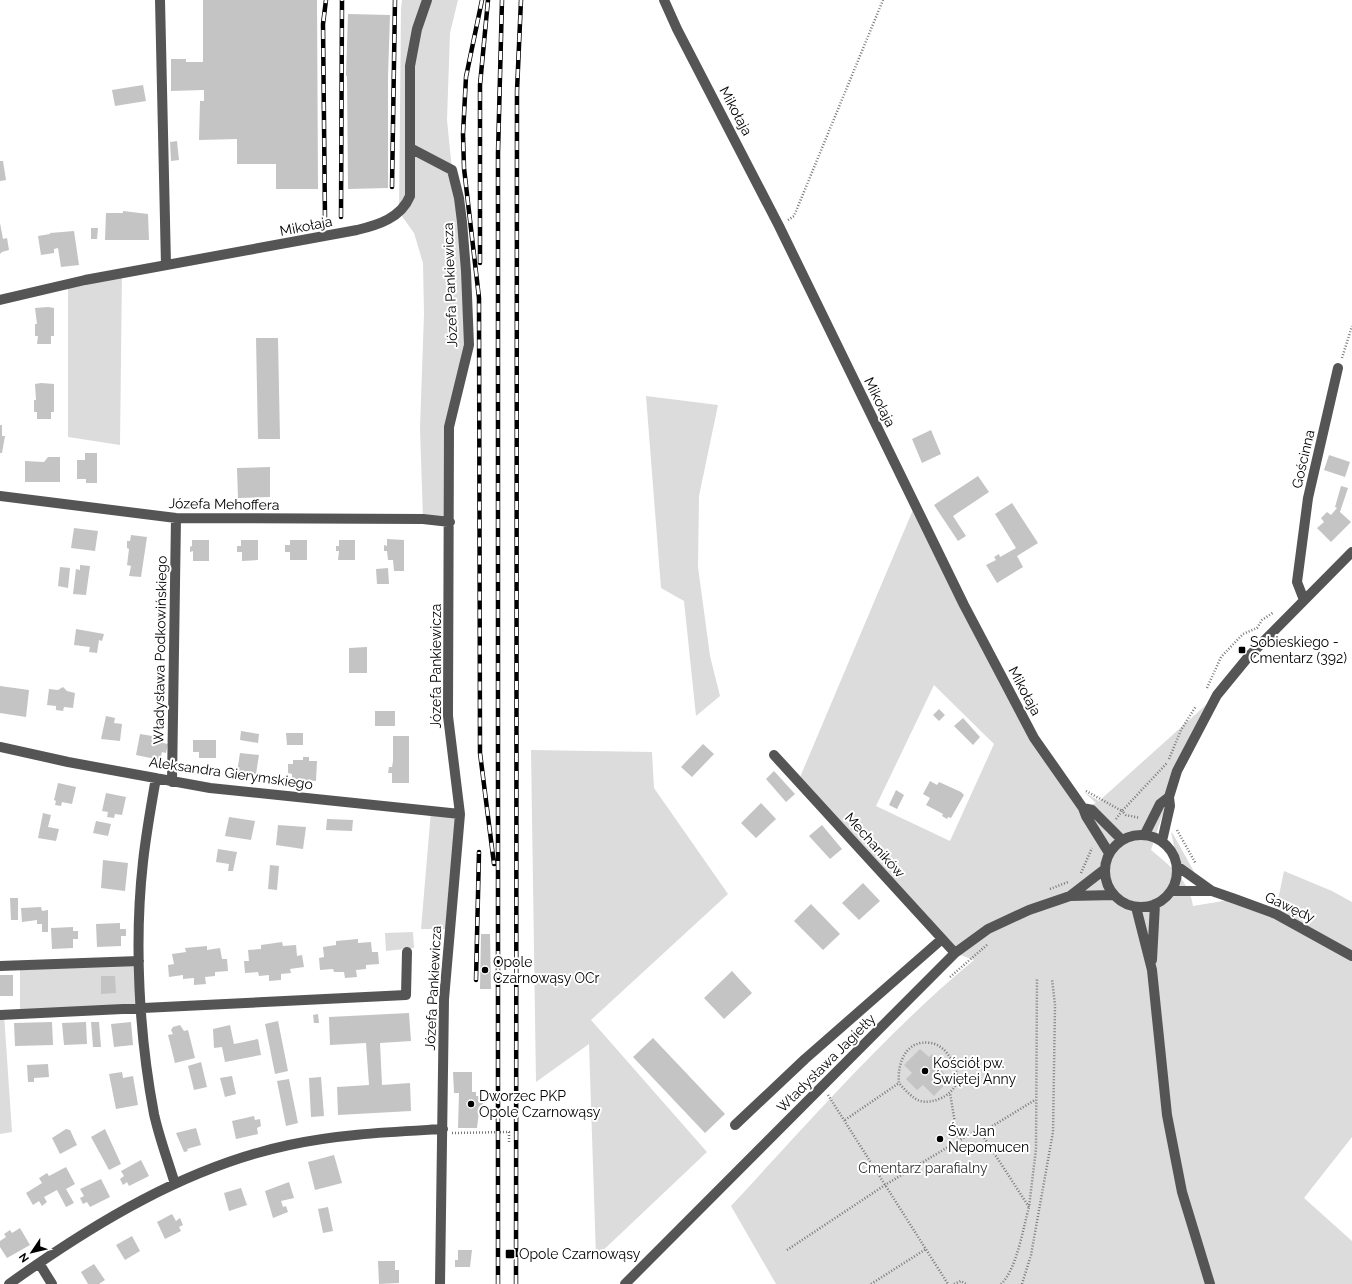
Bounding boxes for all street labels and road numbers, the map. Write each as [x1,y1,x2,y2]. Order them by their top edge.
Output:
street label: Mikołaja [716,84,756,138]
street label: Mikołaja [278,213,334,239]
street label: Józefa Pankiewicza [440,222,460,348]
street label: Mikołaja [861,375,899,429]
street label: Gościnna [1288,428,1318,490]
street label: Józefa Mehoffera [168,495,280,513]
street label: Władysława Podkowińskiego [150,555,170,745]
street label: Józefa Pankiewicza [428,604,444,729]
street label: Mikołaja [1005,664,1045,718]
street label: Aleksandra Gierymskiego [148,754,314,792]
street label: Mechaników [842,809,909,881]
street label: Gawędy [1263,889,1318,926]
street label: Józefa Pankiewicza [422,925,444,1051]
street label: Władysława Jagiełły [774,1010,879,1115]

